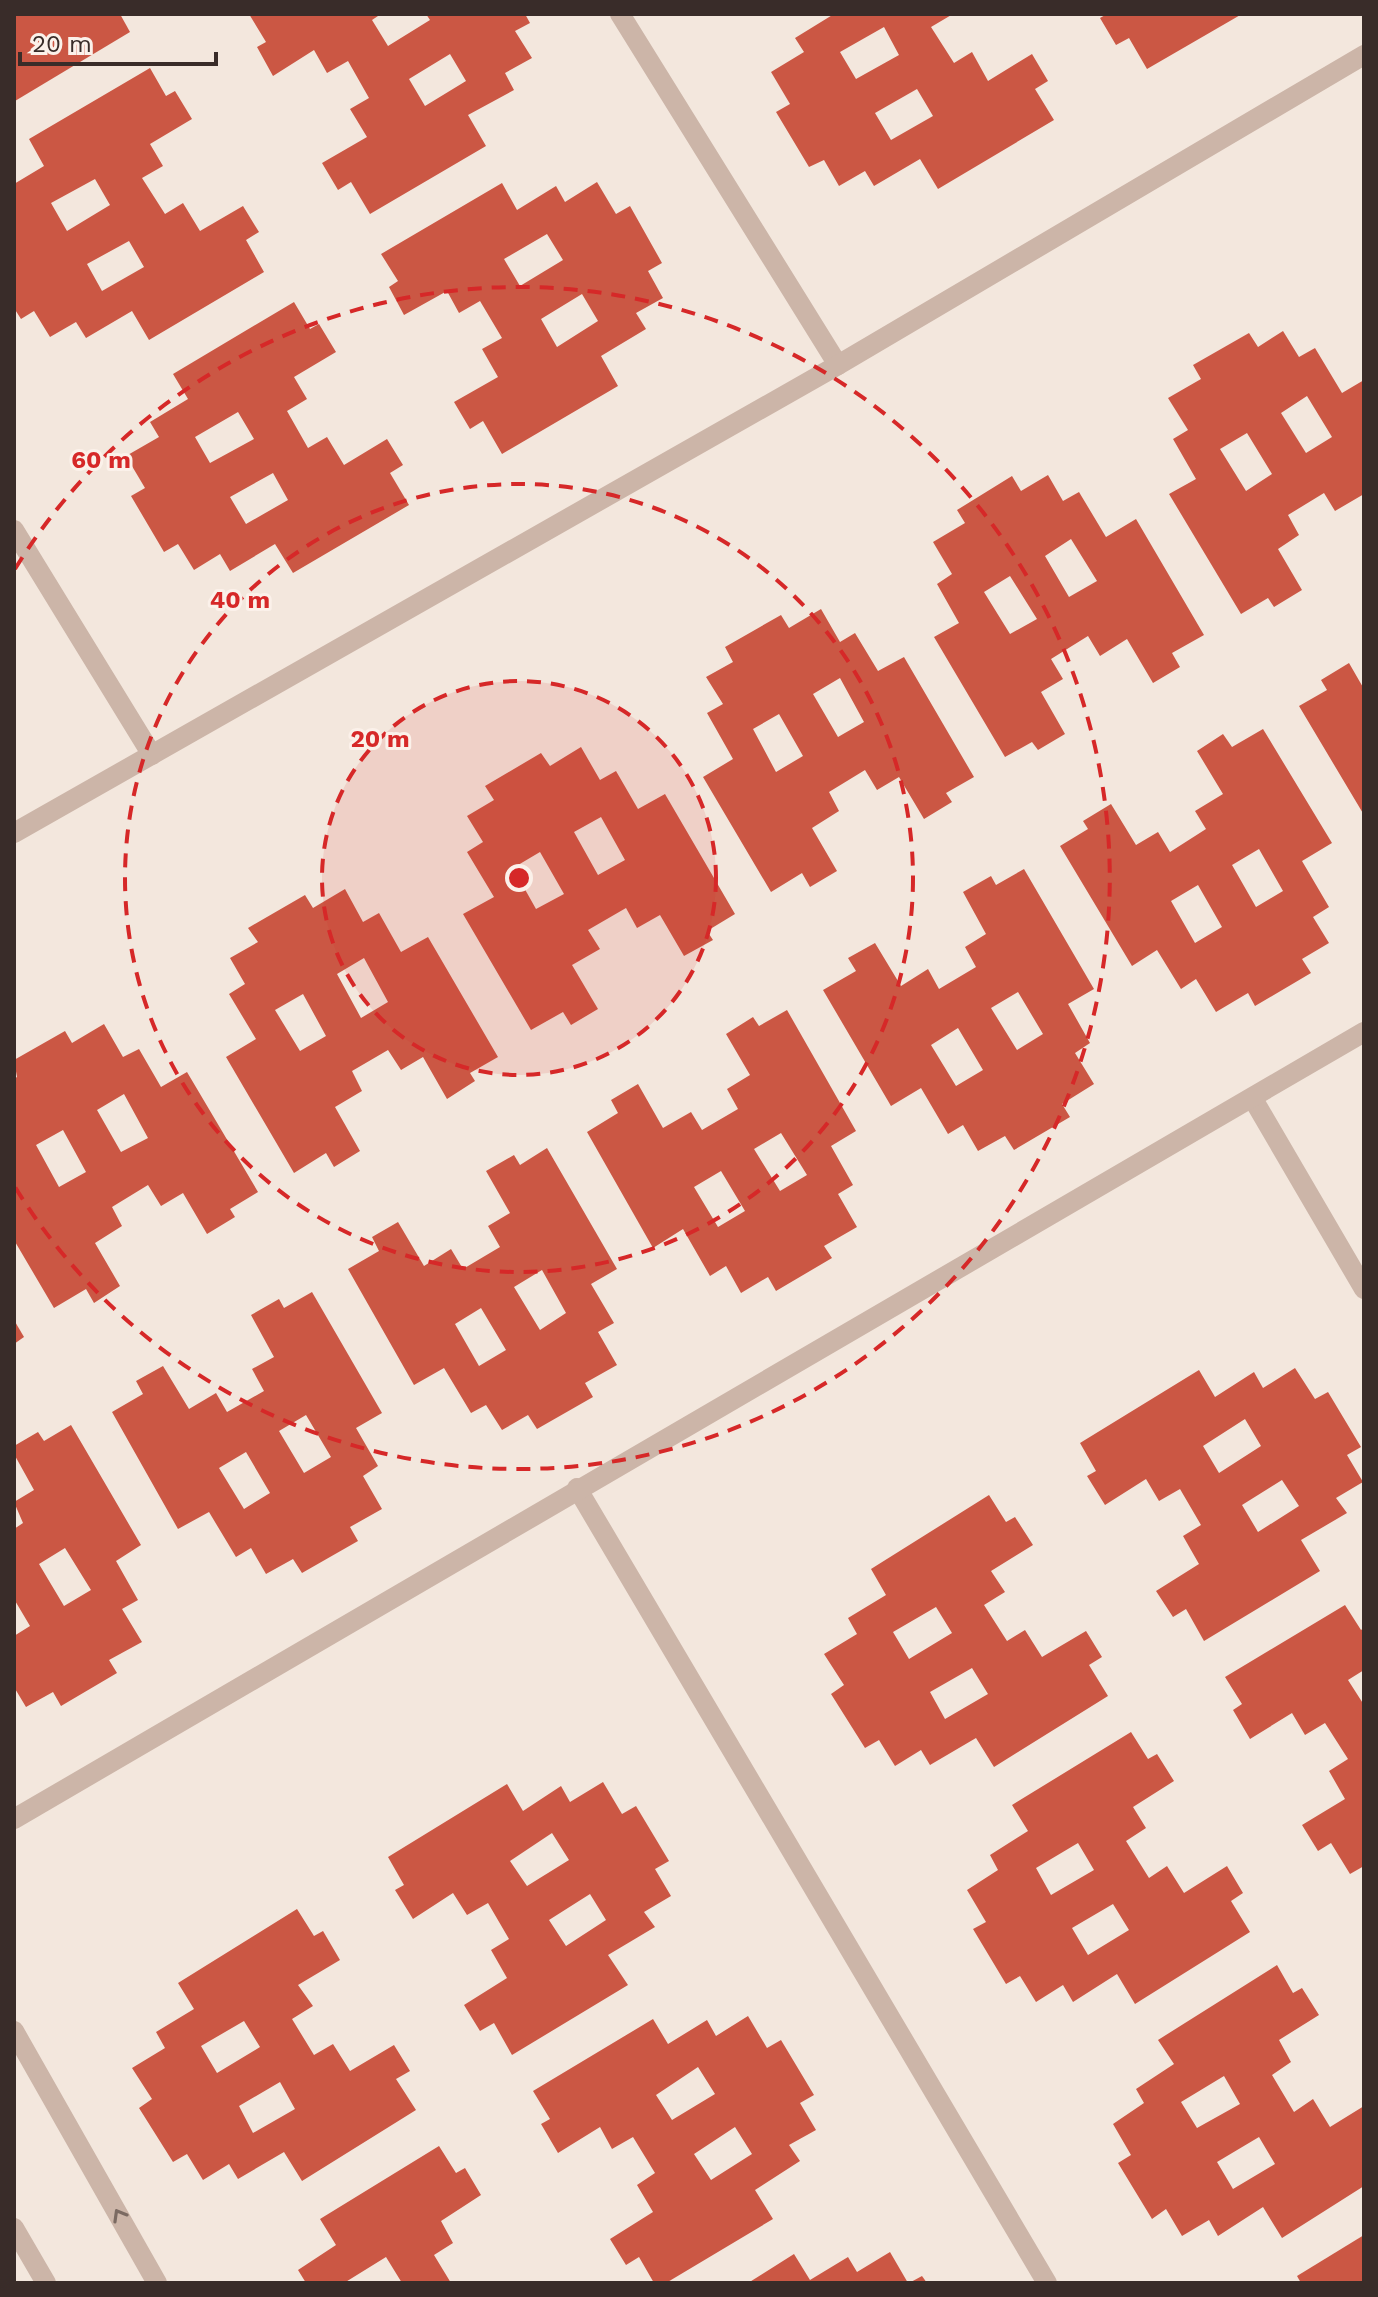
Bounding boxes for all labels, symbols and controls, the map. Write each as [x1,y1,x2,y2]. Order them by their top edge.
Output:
scale bar [20,16,216,66]
text: 20 m [32,30,92,58]
text: 60 m [71,446,131,474]
text: 40 m [210,586,270,614]
text: 20 m [350,725,410,753]
centre of rings [505,864,533,892]
one-way arrow [113,2209,129,2224]

